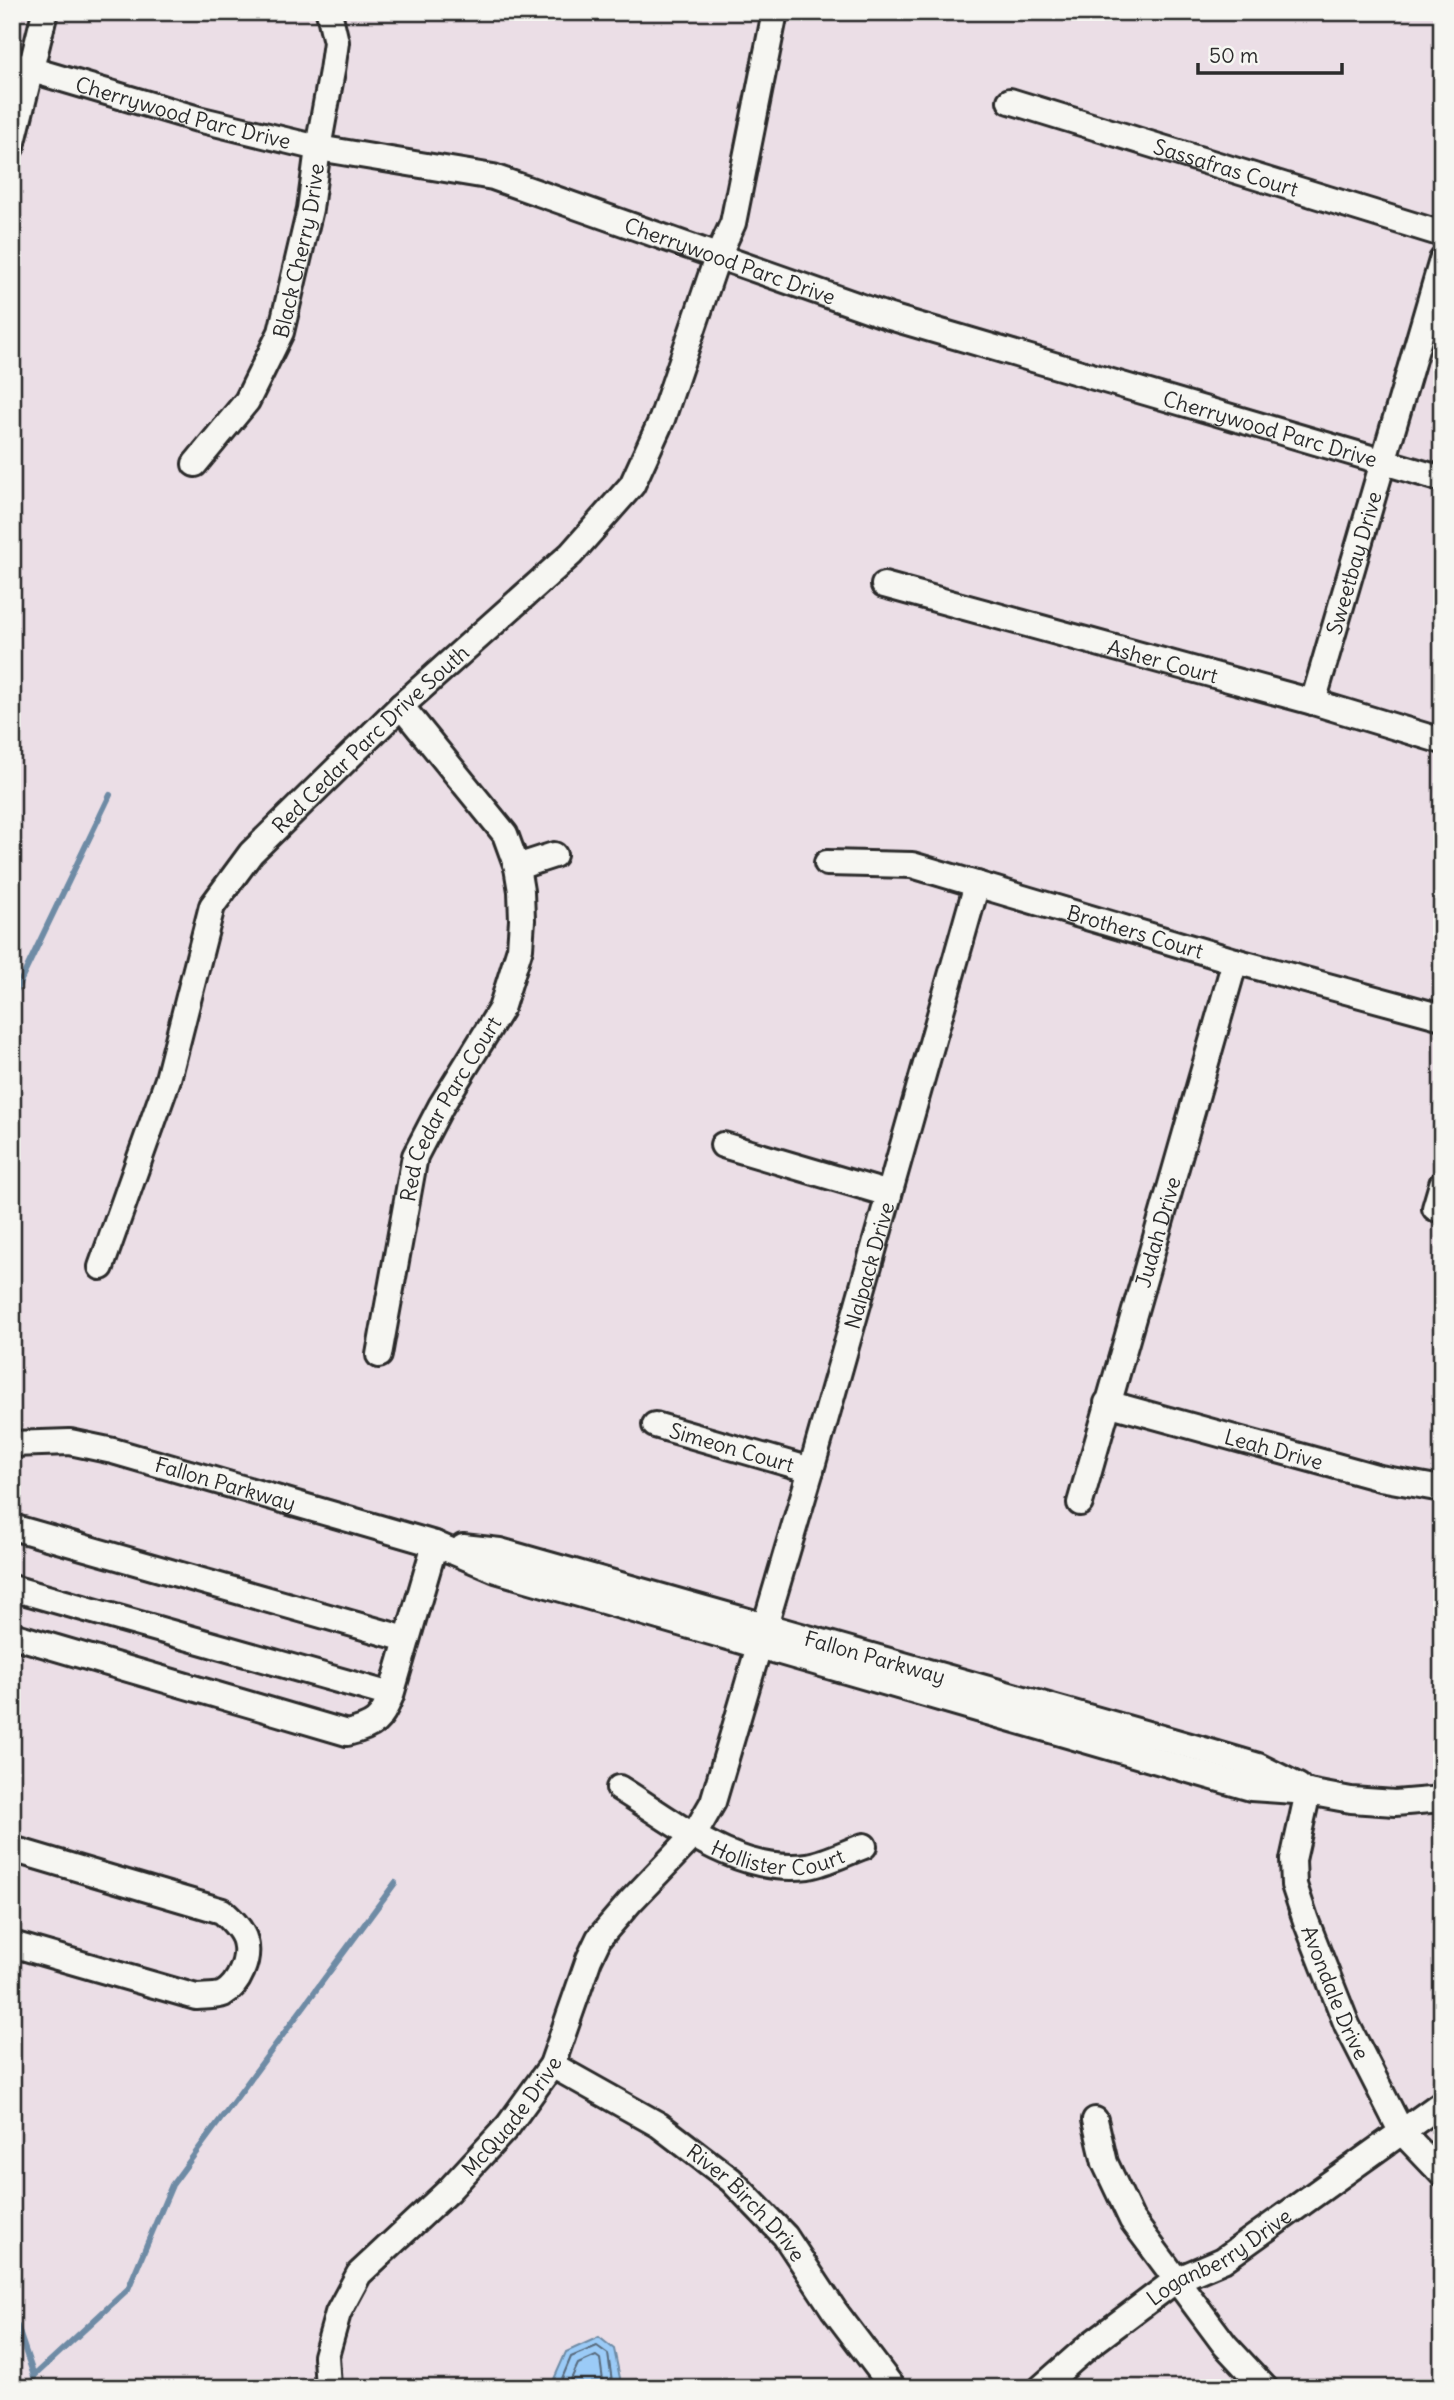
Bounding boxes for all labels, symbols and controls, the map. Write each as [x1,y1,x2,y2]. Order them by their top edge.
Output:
scale bar [1198,32,1342,76]
text: 50 m [1209,42,1258,69]
street label: Cherrywood Parc Drive [73,70,293,154]
street label: Sassafras Court [1150,133,1302,202]
street label: Black Cherry Drive [267,162,329,340]
street label: Cherrywood Parc Drive [621,211,839,310]
street label: Cherrywood Parc Drive [1160,384,1380,473]
street label: Sweetbay Drive [1320,488,1387,638]
street label: Asher Court [1105,633,1221,689]
street label: Red Cedar Parc Drive South [266,639,474,839]
street label: Brothers Court [1064,898,1207,964]
street label: Red Cedar Parc Court [394,1011,507,1204]
street label: Judah Drive [1129,1173,1186,1290]
street label: Nalpack Drive [838,1199,900,1332]
street label: Simeon Court [666,1416,797,1478]
street label: Leah Drive [1222,1422,1326,1475]
street label: Fallon Parkway [152,1450,299,1517]
street label: Fallon Parkway [802,1624,949,1690]
street label: Hollister Court [707,1834,848,1881]
street label: Avondale Drive [1296,1922,1376,2064]
street label: McQuade Drive [455,2054,567,2181]
street label: River Birch Drive [681,2138,812,2267]
street label: Loganberry Drive [1141,2202,1296,2311]

